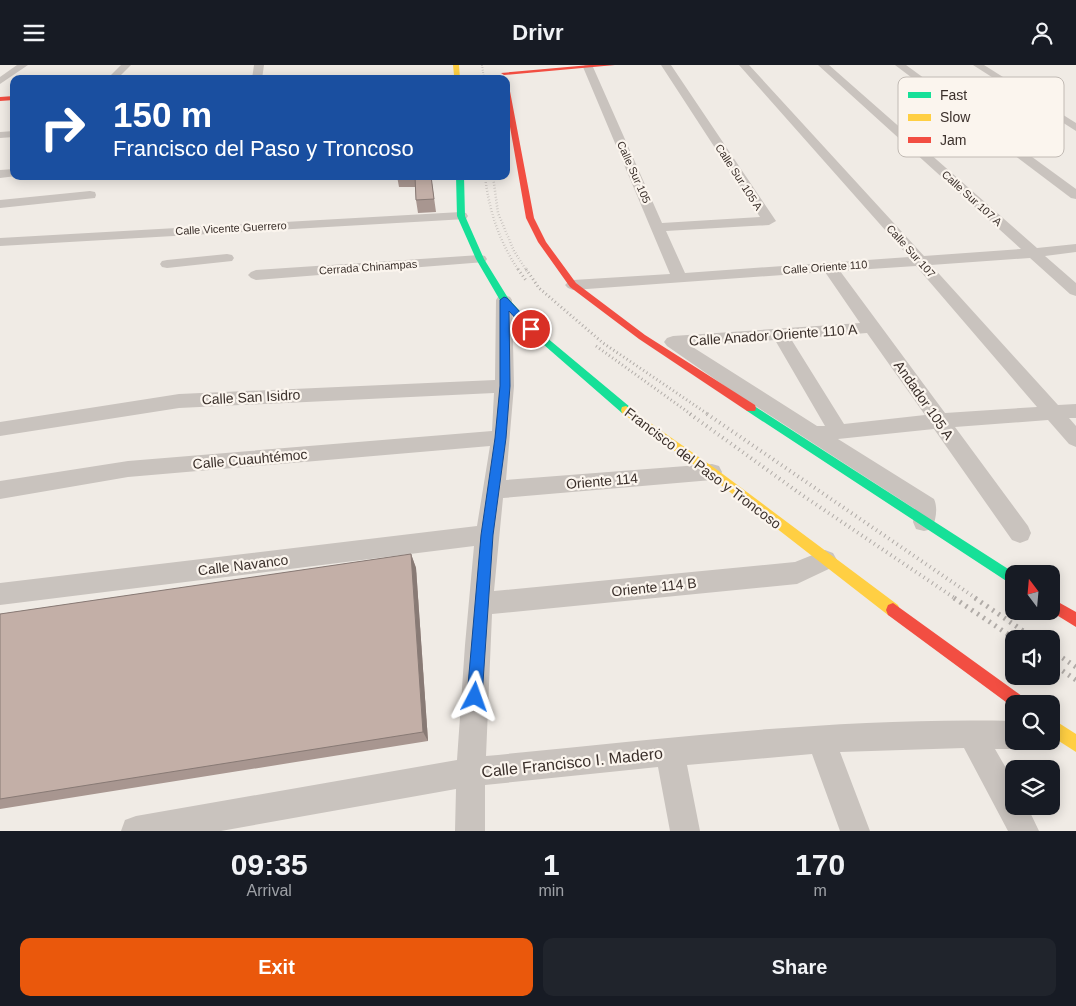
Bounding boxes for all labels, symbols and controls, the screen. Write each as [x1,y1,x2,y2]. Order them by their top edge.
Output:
icon: menu [20,19,48,47]
icon: person [1028,19,1056,47]
text: Drivr [512,20,564,45]
legend [898,77,1064,157]
text: Fast [940,87,967,103]
icon: right [30,95,95,160]
text: 150 m [113,95,212,134]
text: Slow [940,109,971,125]
text: Jam [940,132,966,148]
text: Francisco del Paso y Troncoso [113,136,414,161]
street label: Calle Sur 105 [615,139,653,205]
street label: Calle Sur 105 A [713,142,765,213]
street label: Calle Sur 107 A [940,168,1005,228]
street label: Calle Vicente Guerrero [175,219,287,237]
street label: Calle Sur 107 [884,222,938,280]
street label: Cerrada Chinampas [318,258,418,276]
street label: Calle Oriente 110 [782,258,868,276]
pin [510,308,552,350]
icon: arrive [517,315,545,343]
street label: Calle Anador Oriente 110 A [688,321,858,349]
street label: Andador 105 A [891,357,957,443]
street label: Calle San Isidro [201,386,301,408]
street label: Francisco del Paso y Troncoso [622,404,784,532]
street label: Calle Cuauhtémoc [192,446,308,472]
street label: Oriente 114 [565,470,639,492]
street label: Calle Navanco [197,551,289,578]
north arrow [1005,565,1060,620]
map controls [1005,565,1060,815]
street label: Oriente 114 B [611,575,697,599]
button: sound [1005,630,1060,685]
position arrow [448,670,500,722]
button: search [1005,695,1060,750]
street label: Calle Francisco I. Madero [481,745,664,780]
button: layers [1005,760,1060,815]
text: 09:35 [231,848,308,881]
text: 1 [543,848,560,881]
text: 170 [795,848,845,881]
text: Arrival [247,882,292,899]
text: min [538,882,564,899]
text: m [813,882,827,899]
button: Exit [20,938,533,996]
button: Share [543,938,1056,996]

